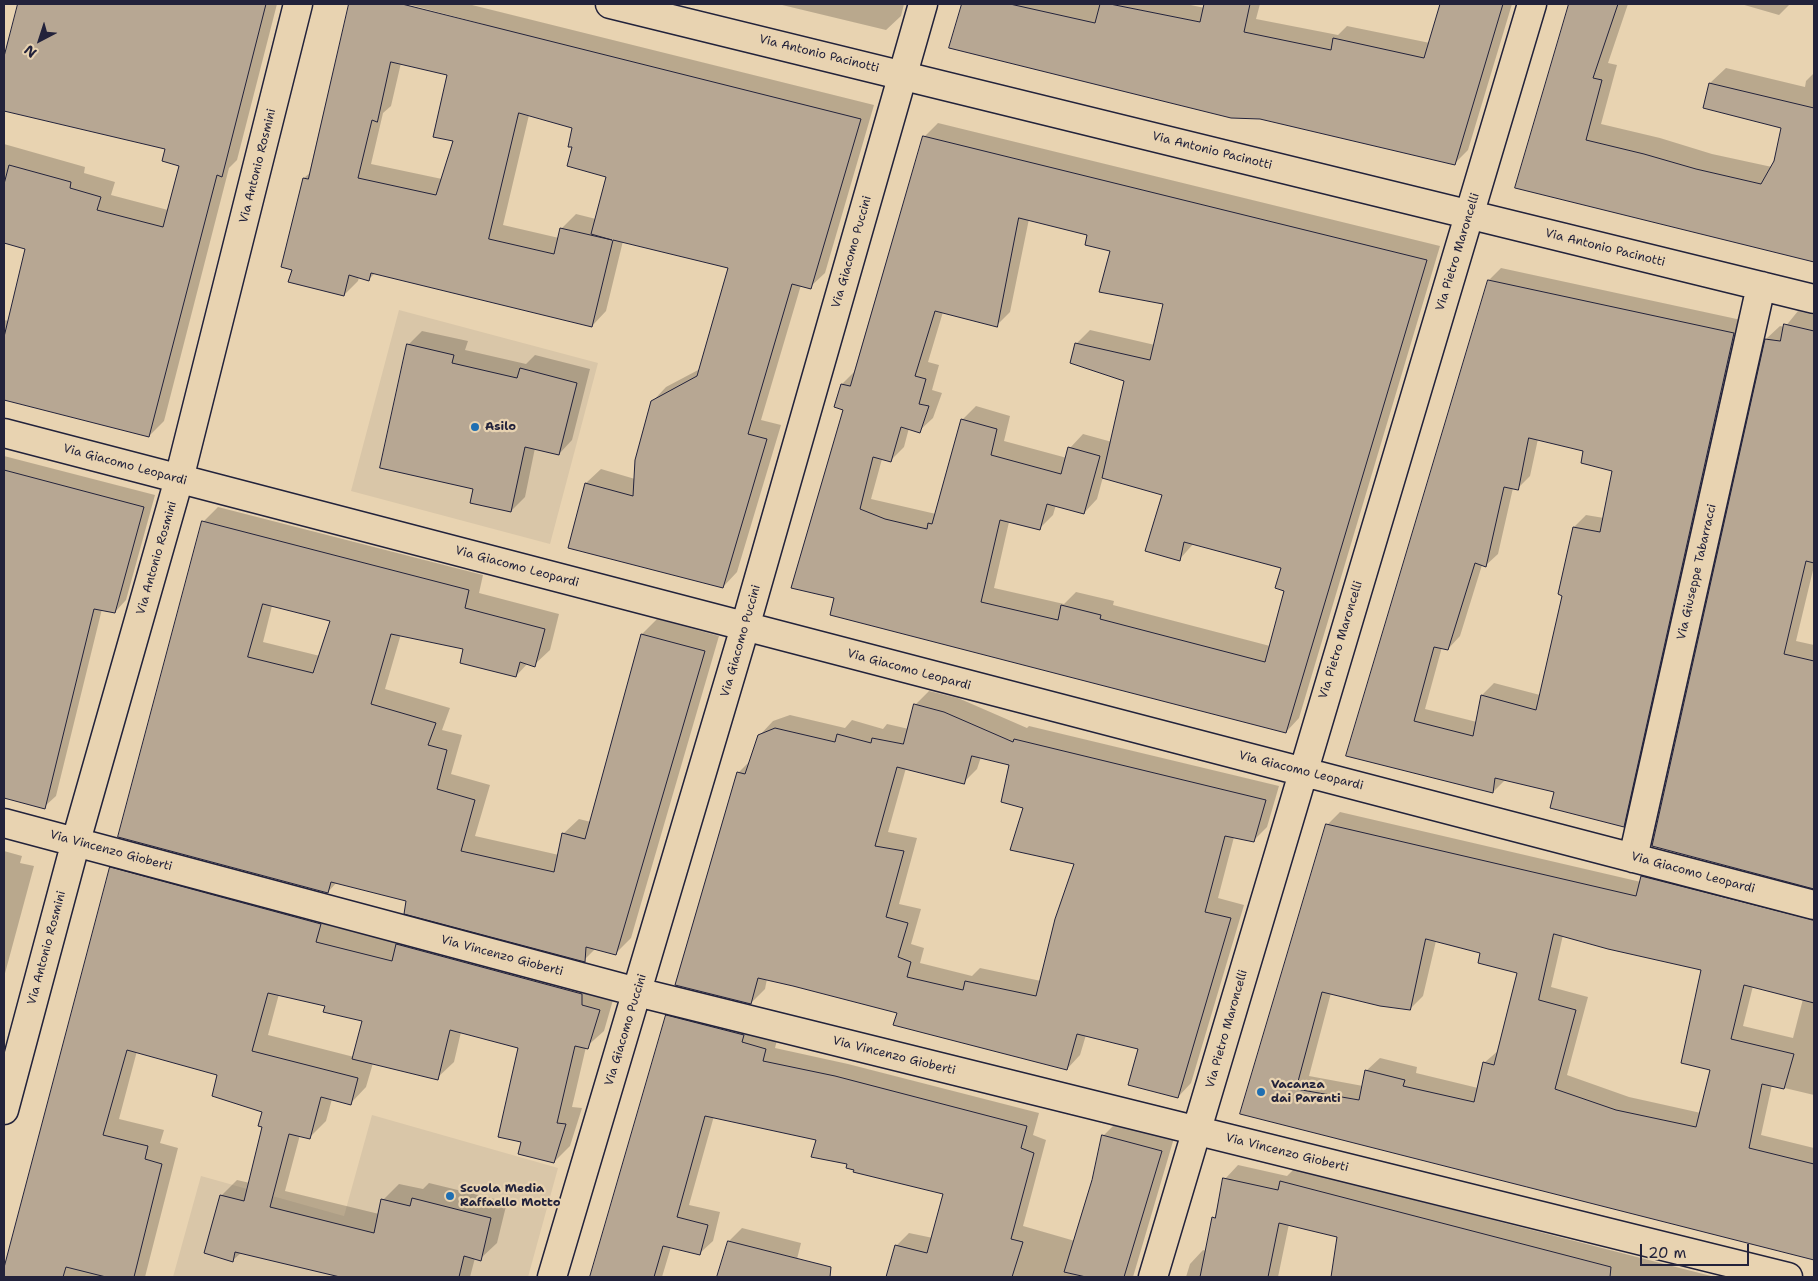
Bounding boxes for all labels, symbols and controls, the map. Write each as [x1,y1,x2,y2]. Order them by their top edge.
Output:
north arrow [15,15,65,65]
street label: Via Antonio Pacinotti [757,32,881,76]
text: N [20,41,40,62]
street label: Via Antonio Rosmini [237,107,279,225]
street label: Via Antonio Pacinotti [1150,129,1274,173]
street label: Via Pietro Maroncelli [1433,191,1483,313]
street label: Via Giacomo Puccini [829,194,875,310]
street label: Via Antonio Pacinotti [1543,226,1667,270]
place label: Asilo [485,420,516,434]
marker: Asilo [469,421,481,433]
street label: Via Giacomo Leopardi [61,442,189,488]
street label: Via Antonio Rosmini [134,500,180,616]
street label: Via Giuseppe Tabarracci [1674,503,1720,641]
street label: Via Giacomo Leopardi [453,544,581,590]
street label: Via Pietro Maroncelli [1316,579,1366,701]
street label: Via Giacomo Puccini [718,583,764,699]
street label: Via Giacomo Leopardi [845,647,973,693]
street label: Via Giacomo Leopardi [1237,749,1365,793]
street label: Via Vincenzo Gioberti [48,828,174,874]
street label: Via Giacomo Leopardi [1629,850,1757,896]
street label: Via Antonio Rosmini [25,889,69,1007]
street label: Via Vincenzo Gioberti [439,933,565,979]
street label: Via Pietro Maroncelli [1203,968,1251,1090]
street label: Via Giacomo Puccini [602,972,650,1088]
street label: Via Vincenzo Gioberti [831,1034,957,1078]
place label: Vacanza dai Parenti [1271,1078,1341,1106]
marker: Vacanza dai Parenti [1255,1086,1267,1098]
street label: Via Vincenzo Gioberti [1224,1131,1350,1175]
place label: Scuola Media Raffaello Motto [460,1182,560,1210]
marker: Scuola Media Raffaello Motto [444,1190,456,1202]
scale bar [1643,1234,1752,1266]
text: 20 m [1648,1243,1687,1263]

